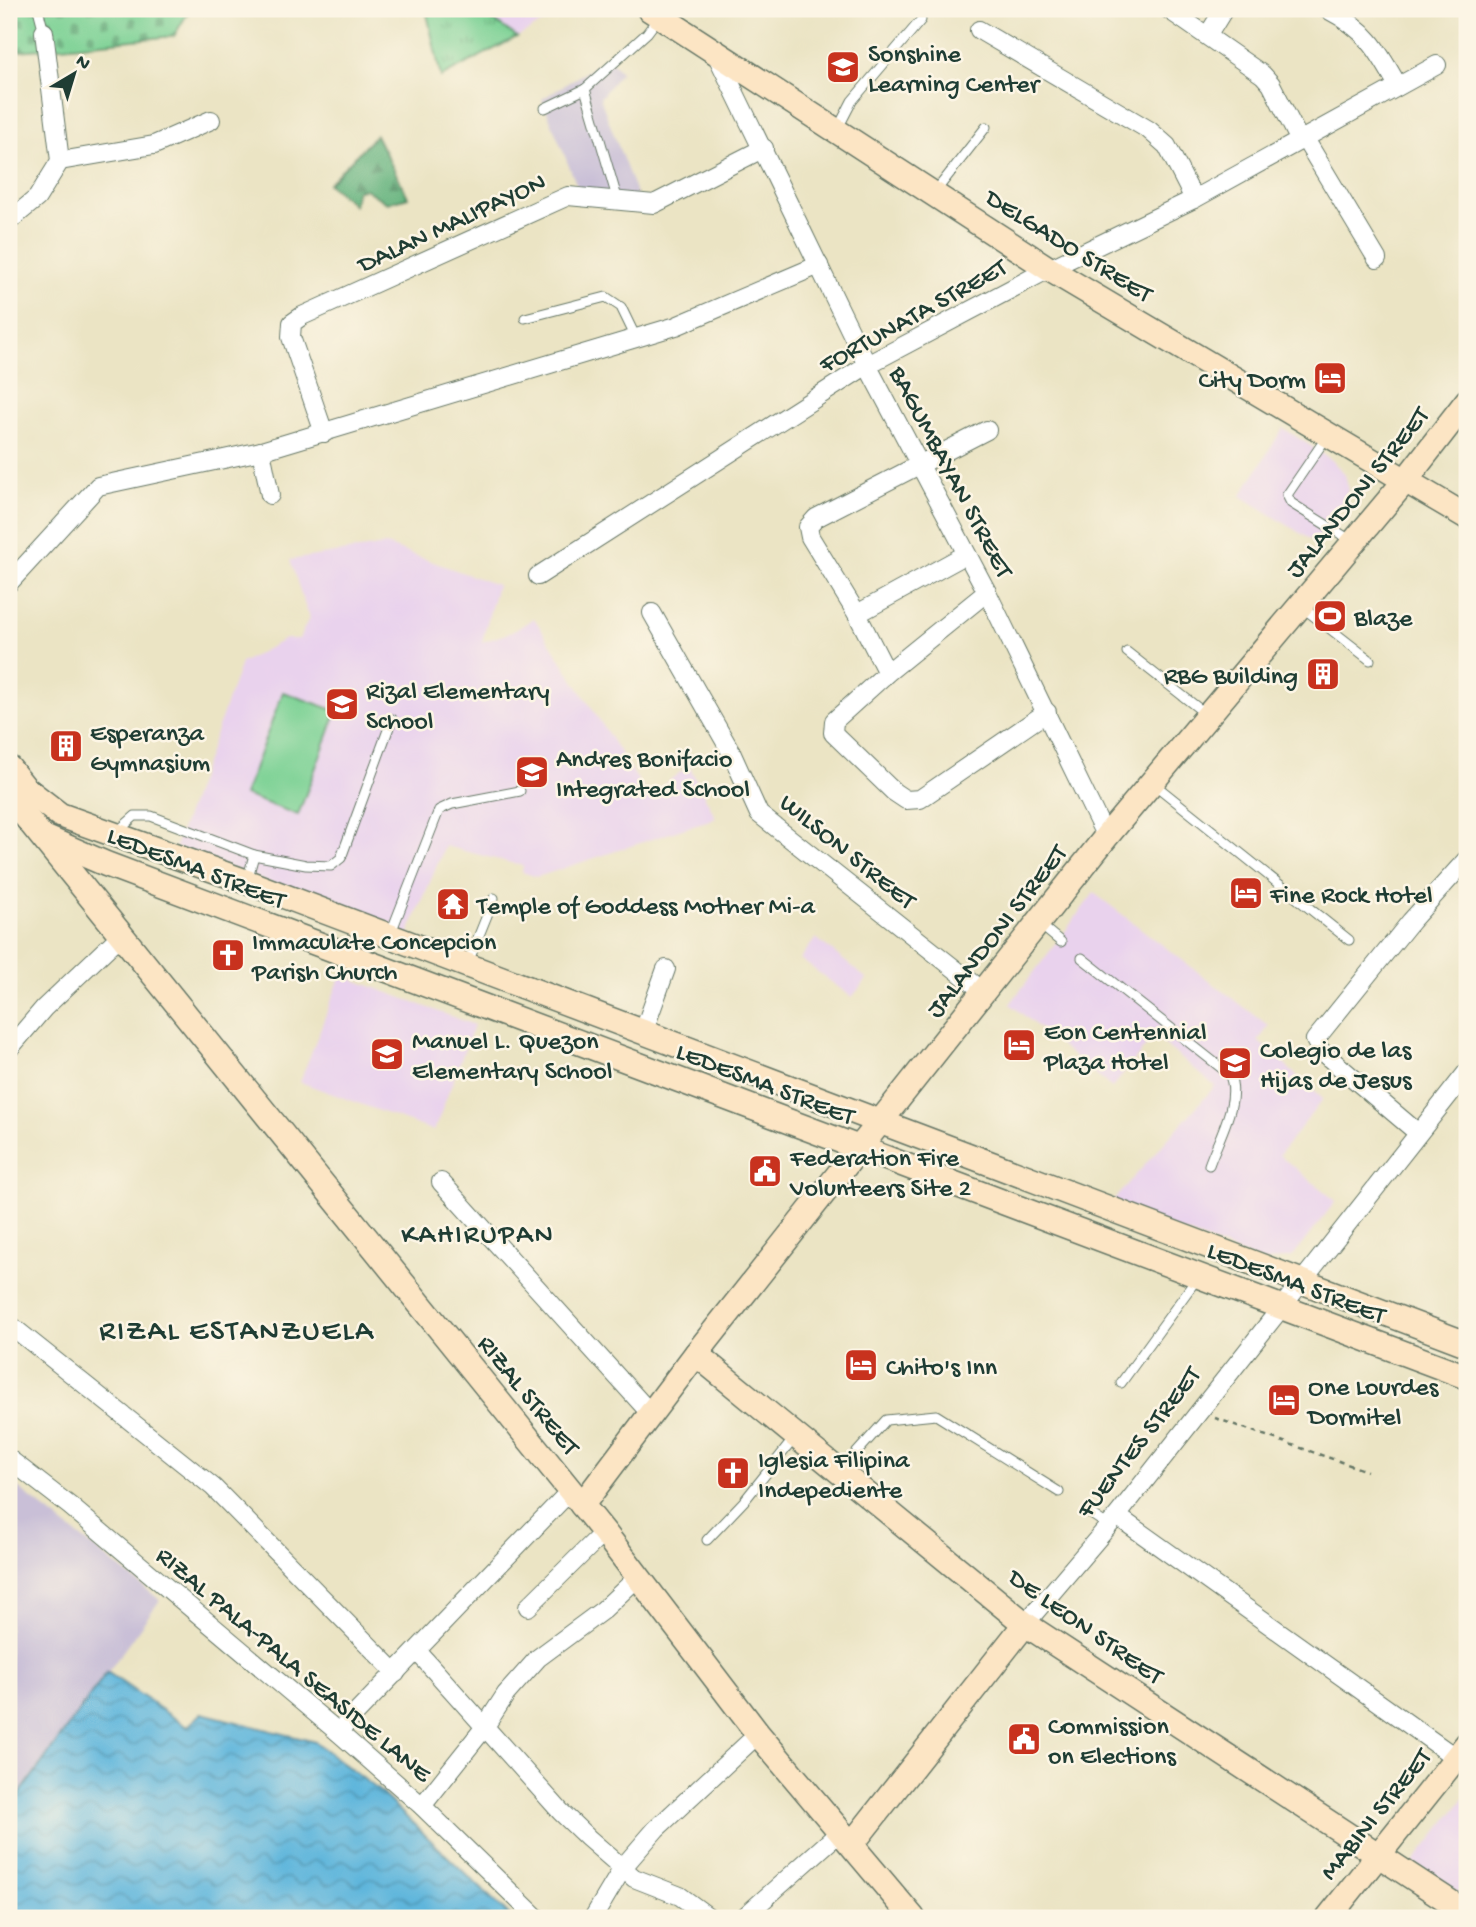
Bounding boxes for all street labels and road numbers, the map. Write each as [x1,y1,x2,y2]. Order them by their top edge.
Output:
street label: DALAN MALIPAYON [352,168,552,283]
street label: DELGADO STREET [977,183,1158,312]
street label: FORTUNATA STREET [814,253,1014,383]
street label: BAGUMBAYAN STREET [880,361,1018,585]
street label: JALANDONI STREET [1281,401,1439,586]
street label: WILSON STREET [772,789,922,919]
street label: LEDESMA STREET [102,822,290,919]
street label: JALANDONI STREET [921,839,1076,1025]
street label: LEDESMA STREET [671,1038,859,1135]
street label: LEDESMA STREET [1202,1237,1390,1334]
street label: RIZAL STREET [469,1330,585,1464]
street label: FUENTES STREET [1071,1361,1210,1527]
street label: RIZAL PALA-PALA SEASIDE LANE [148,1542,437,1791]
street label: DE LEON STREET [999,1563,1169,1694]
street label: MABINI STREET [1315,1743,1441,1888]

